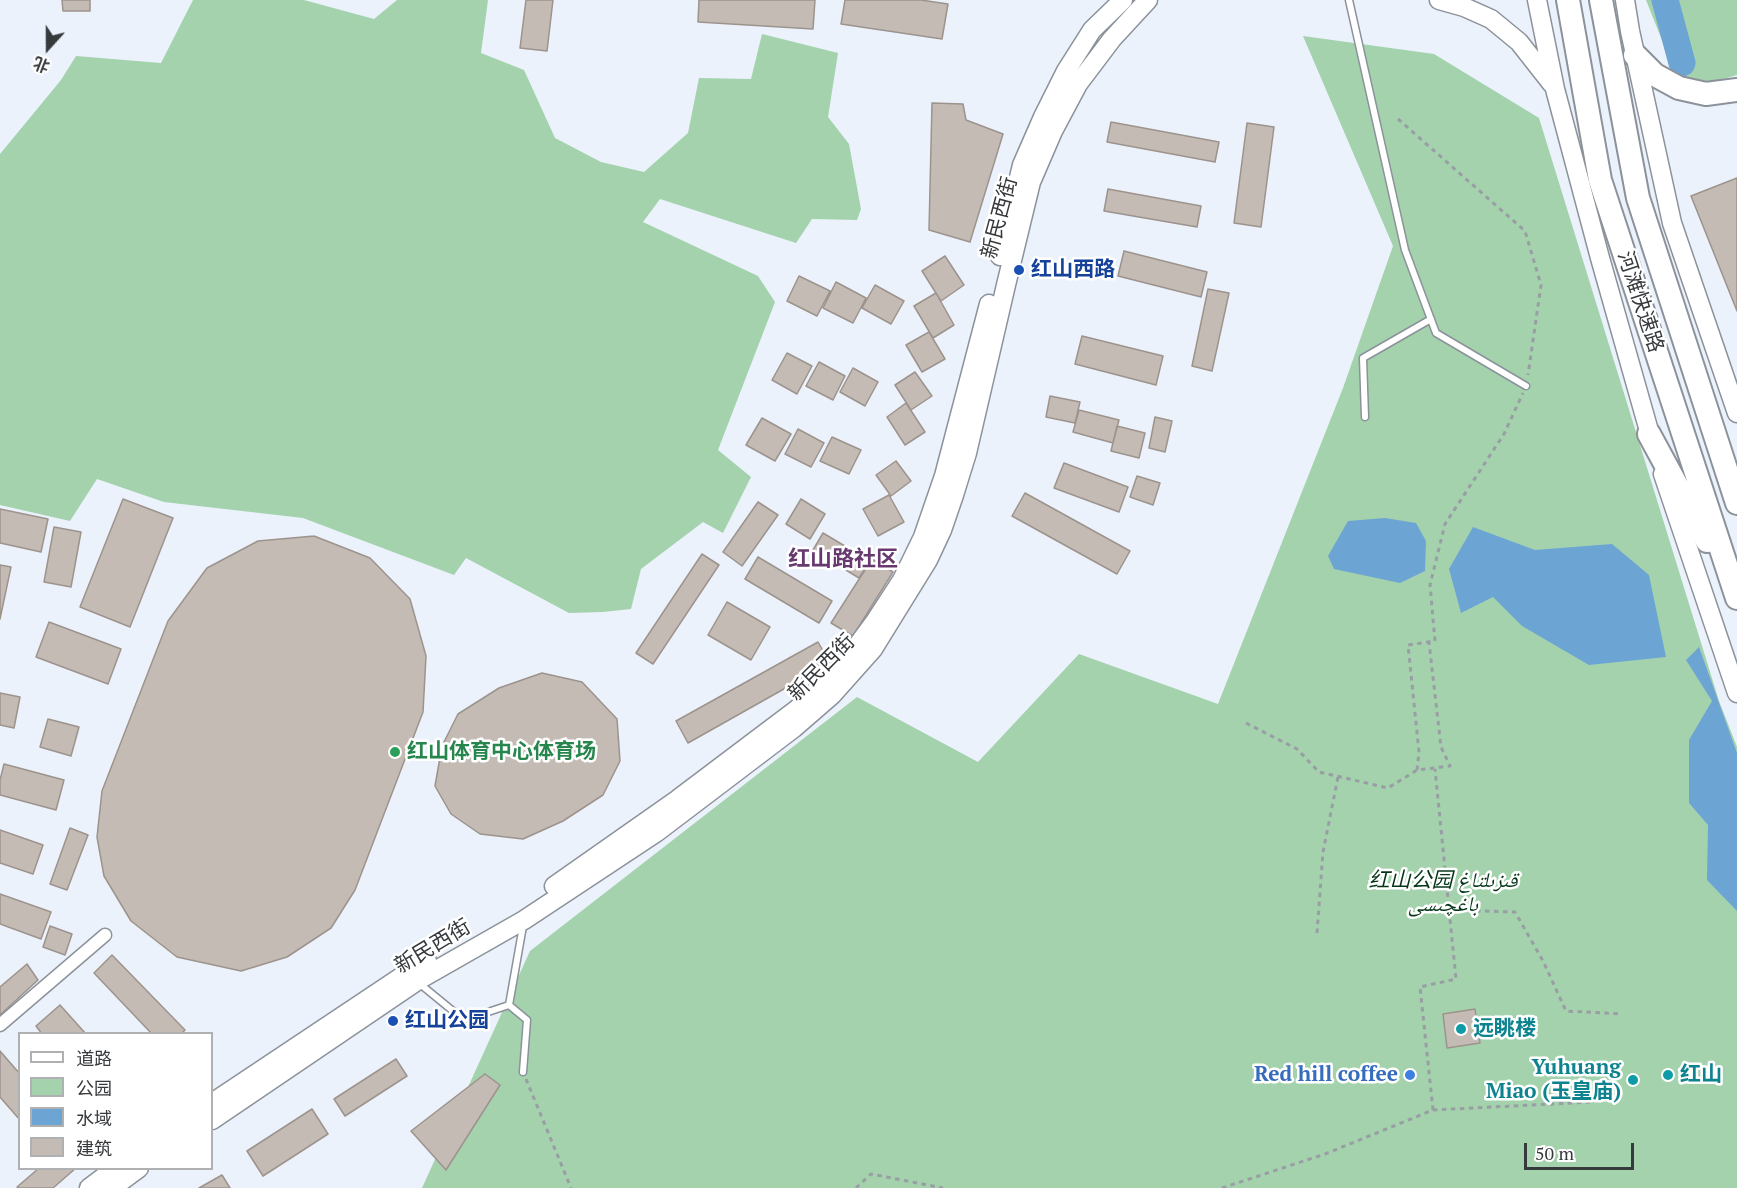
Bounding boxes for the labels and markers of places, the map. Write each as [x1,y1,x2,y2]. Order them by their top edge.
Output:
place label: 红山西路 [1031,257,1115,283]
marker: 红山西路 [1012,263,1026,277]
place label: 红山体育中心体育场 [407,739,596,765]
marker: 红山体育中心体育场 [388,745,402,759]
place label: 红山公园 [405,1008,489,1034]
marker: 红山公园 [386,1014,400,1028]
place label: 远眺楼 [1473,1016,1536,1042]
marker: 远眺楼 [1454,1022,1468,1036]
place label: Yuhuang Miao (玉皇庙) [1486,1055,1621,1105]
place label: Red hill coffee [1254,1062,1398,1088]
place label: 红山 [1680,1062,1722,1088]
marker: Red hill coffee [1403,1068,1417,1082]
marker: 红山 [1661,1068,1675,1082]
marker: Yuhuang Miao (玉皇庙) [1626,1073,1640,1087]

